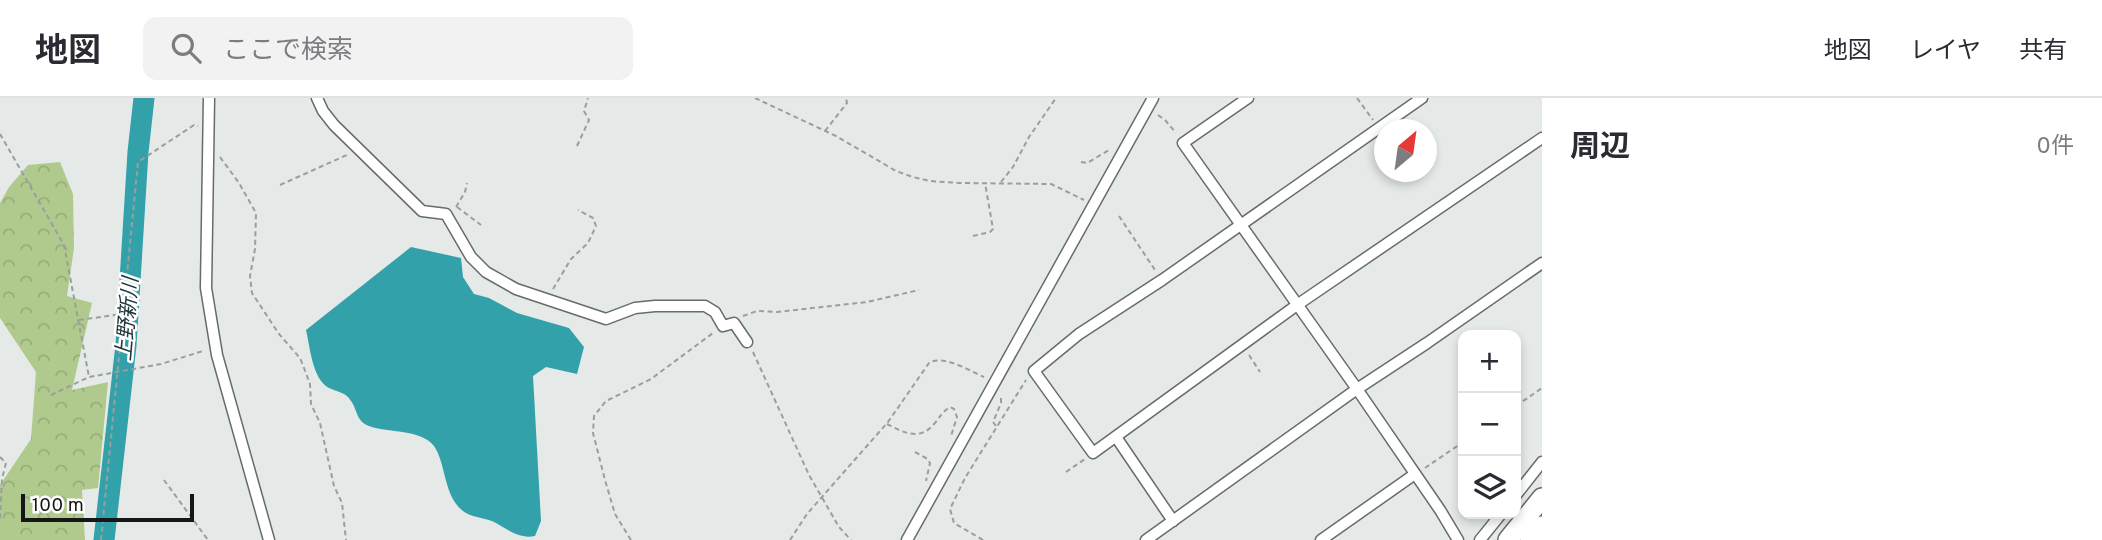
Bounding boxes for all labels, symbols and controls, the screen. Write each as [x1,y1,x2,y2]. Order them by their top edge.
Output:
search box [143,17,633,80]
icon: search [167,29,205,67]
text: 地図 [35,32,101,74]
text: ここで検索 [223,35,353,68]
text: 地図 [1824,37,1872,67]
text: レイヤ [1910,37,1981,67]
text: 共有 [2019,37,2067,67]
north arrow [1374,119,1437,182]
text: 周辺 [1570,130,1630,167]
text: 0件 [2036,133,2074,162]
water label: 上野新川 [111,274,146,362]
map controls [1458,330,1521,519]
button: + [1458,330,1521,393]
button: − [1458,393,1521,456]
button: layers [1458,456,1521,519]
scale bar [21,491,194,523]
text: 100 m [32,494,84,518]

